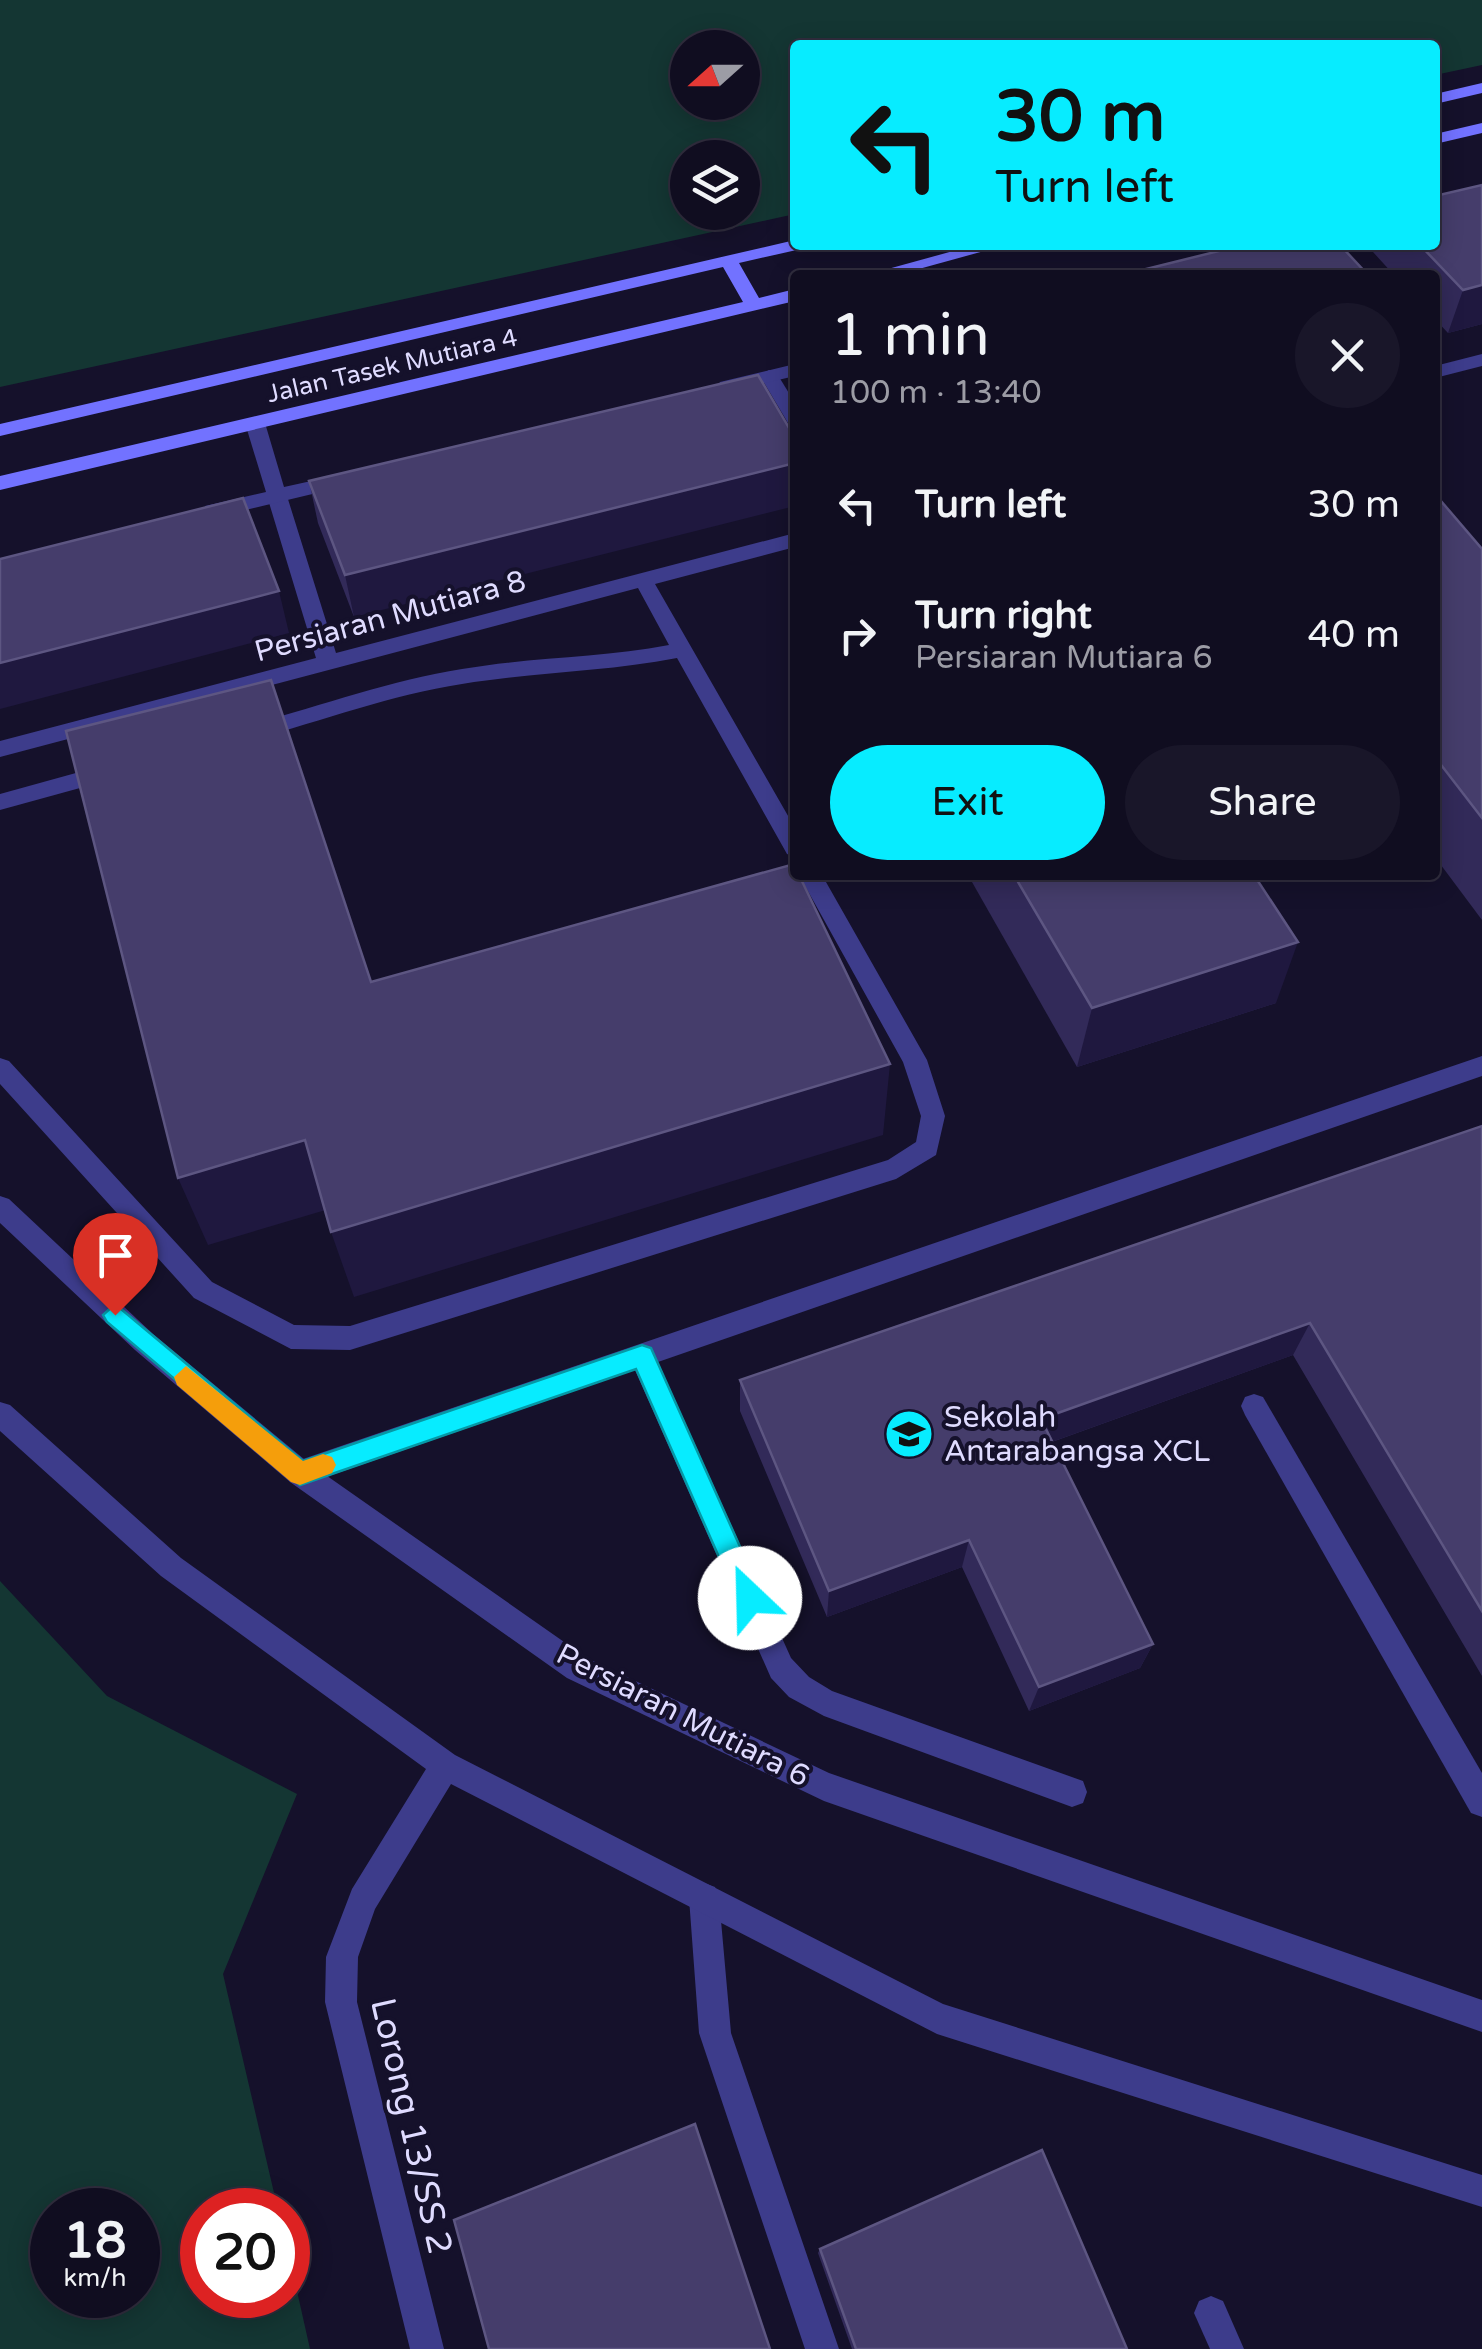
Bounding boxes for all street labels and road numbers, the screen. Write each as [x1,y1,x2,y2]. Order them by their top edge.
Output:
street label: Jalan Tasek Mutiara 4 [264,323,520,409]
street label: Persiaran Mutiara 8 [251,563,530,670]
street label: Persiaran Mutiara 6 [550,1636,815,1795]
street label: Lorong 13/SS 2 [361,1994,461,2258]

